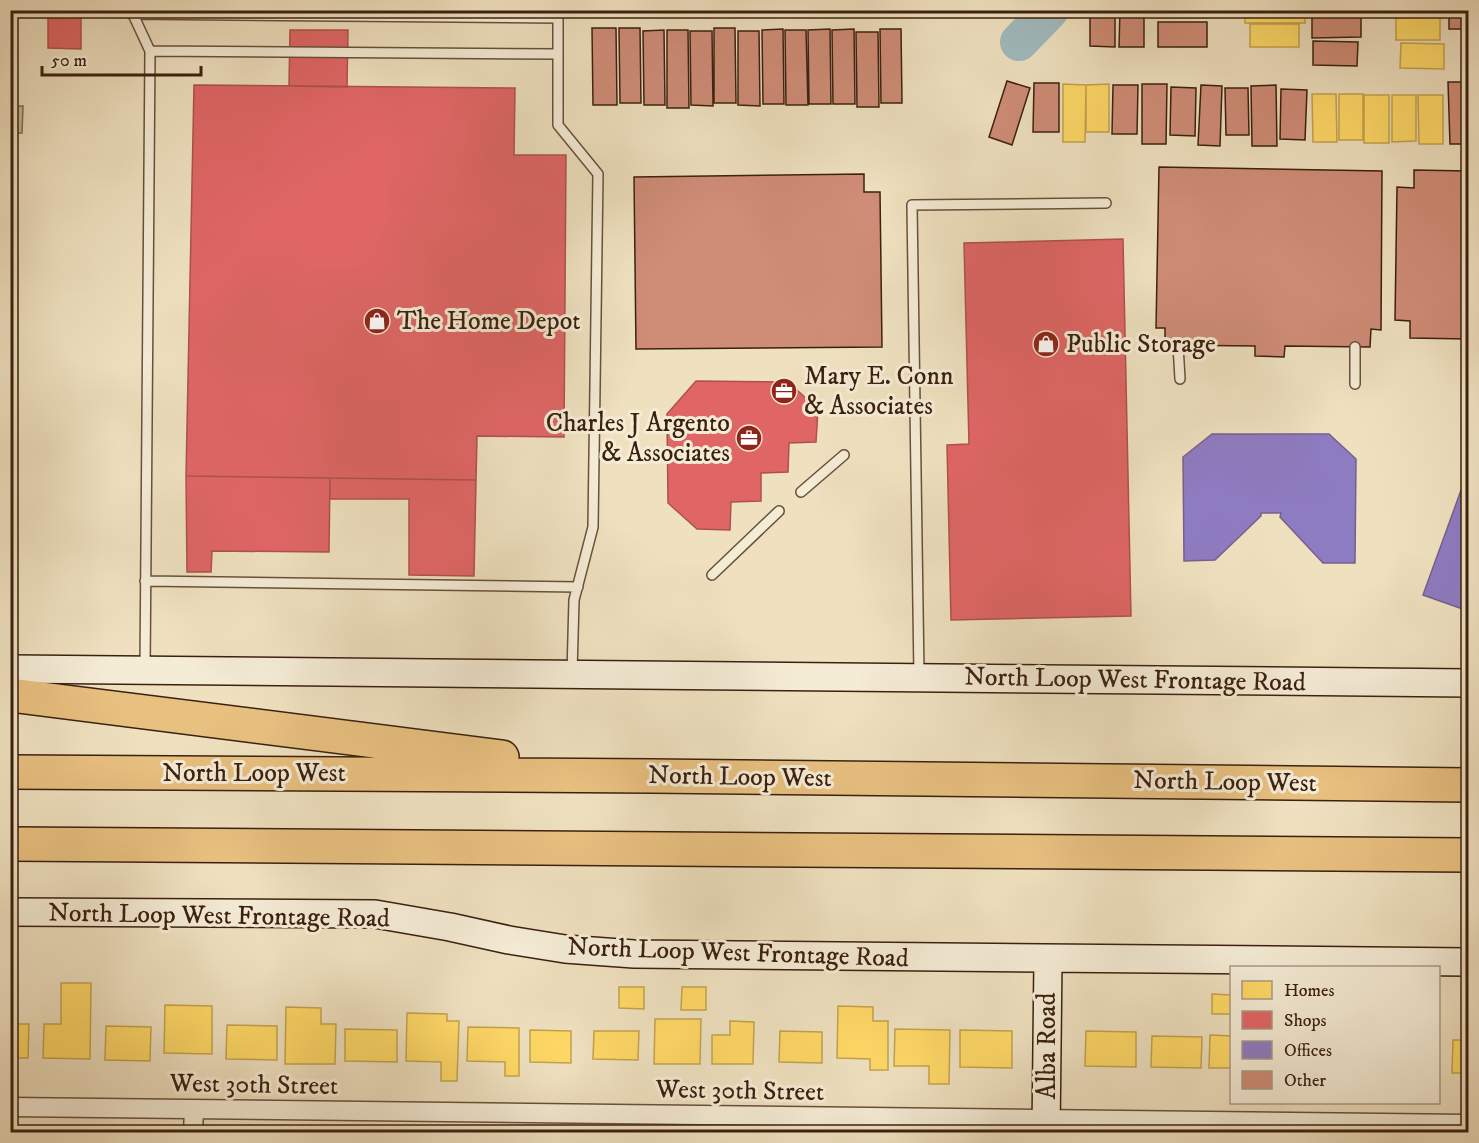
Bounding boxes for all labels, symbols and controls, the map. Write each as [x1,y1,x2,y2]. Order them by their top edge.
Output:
scale bar [42,39,201,77]
text: 50 m [51,50,87,72]
place label: The Home Depot [397,305,581,338]
shop icon: The Home Depot [362,306,392,336]
place label: Public Storage [1066,328,1216,361]
shop icon: Public Storage [1031,329,1061,359]
place label: Mary E. Conn & Associates [804,360,954,423]
office icon: Mary E. Conn & Associates [769,376,799,406]
place label: Charles J Argento & Associates [546,407,730,470]
office icon: Charles J Argento & Associates [734,423,764,453]
street label: North Loop West Frontage Road [964,661,1306,699]
street label: North Loop West [162,757,346,790]
street label: North Loop West [648,759,832,795]
street label: North Loop West [1133,764,1317,800]
street label: North Loop West Frontage Road [48,897,390,935]
street label: North Loop West Frontage Road [567,931,909,975]
legend [1230,966,1440,1104]
text: Homes [1284,980,1335,1002]
street label: Alba Road [1031,992,1064,1100]
text: Shops [1284,1010,1327,1032]
text: Offices [1284,1040,1332,1062]
street label: West 30th Street [168,1067,339,1103]
text: Other [1284,1070,1326,1092]
street label: West 30th Street [654,1073,825,1109]

